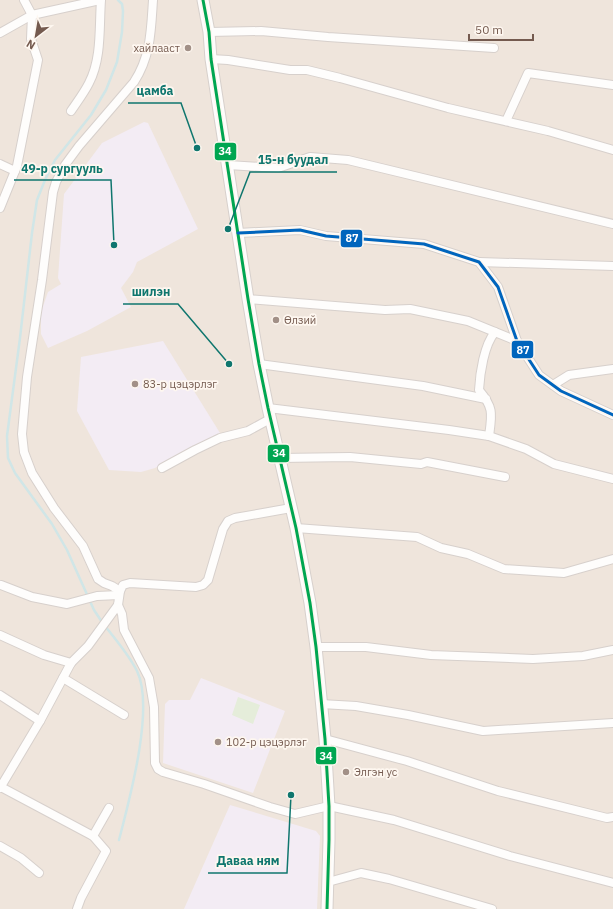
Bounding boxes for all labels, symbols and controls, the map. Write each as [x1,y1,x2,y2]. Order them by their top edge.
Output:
north arrow [16,16,56,56]
scale bar [469,16,533,42]
text: 50 m [475,22,503,37]
text: N [24,37,38,53]
place label: хайлааст [133,41,180,55]
marker: хайлааст [183,43,193,53]
callout: цамба [128,79,181,103]
text: цамба [137,83,174,98]
line badge: 34 [214,142,237,161]
text: 34 [218,144,232,158]
callout: 15-н буудал [250,148,337,172]
text: 15-н буудал [258,152,328,167]
callout: 49-р сургууль [14,156,111,180]
text: 49-р сургууль [21,161,103,176]
line badge: 87 [340,229,363,248]
text: 87 [345,231,359,245]
callout: шилэн [123,280,178,304]
text: шилэн [132,284,170,299]
place label: Өлзий [284,313,316,327]
marker: Өлзий [271,315,281,325]
line badge: 87 [511,340,534,359]
text: 87 [516,343,530,357]
place label: 83-р цэцэрлэг [143,377,217,391]
marker: 83-р цэцэрлэг [130,379,140,389]
line badge: 34 [267,444,290,463]
text: 34 [272,446,286,460]
place label: 102-р цэцэрлэг [226,735,307,749]
marker: 102-р цэцэрлэг [213,737,223,747]
line badge: 34 [315,746,337,765]
text: 34 [319,749,333,763]
place label: Элгэн ус [354,765,398,779]
marker: Элгэн ус [341,767,351,777]
callout: Даваа ням [208,849,287,873]
text: Даваа ням [216,853,280,868]

